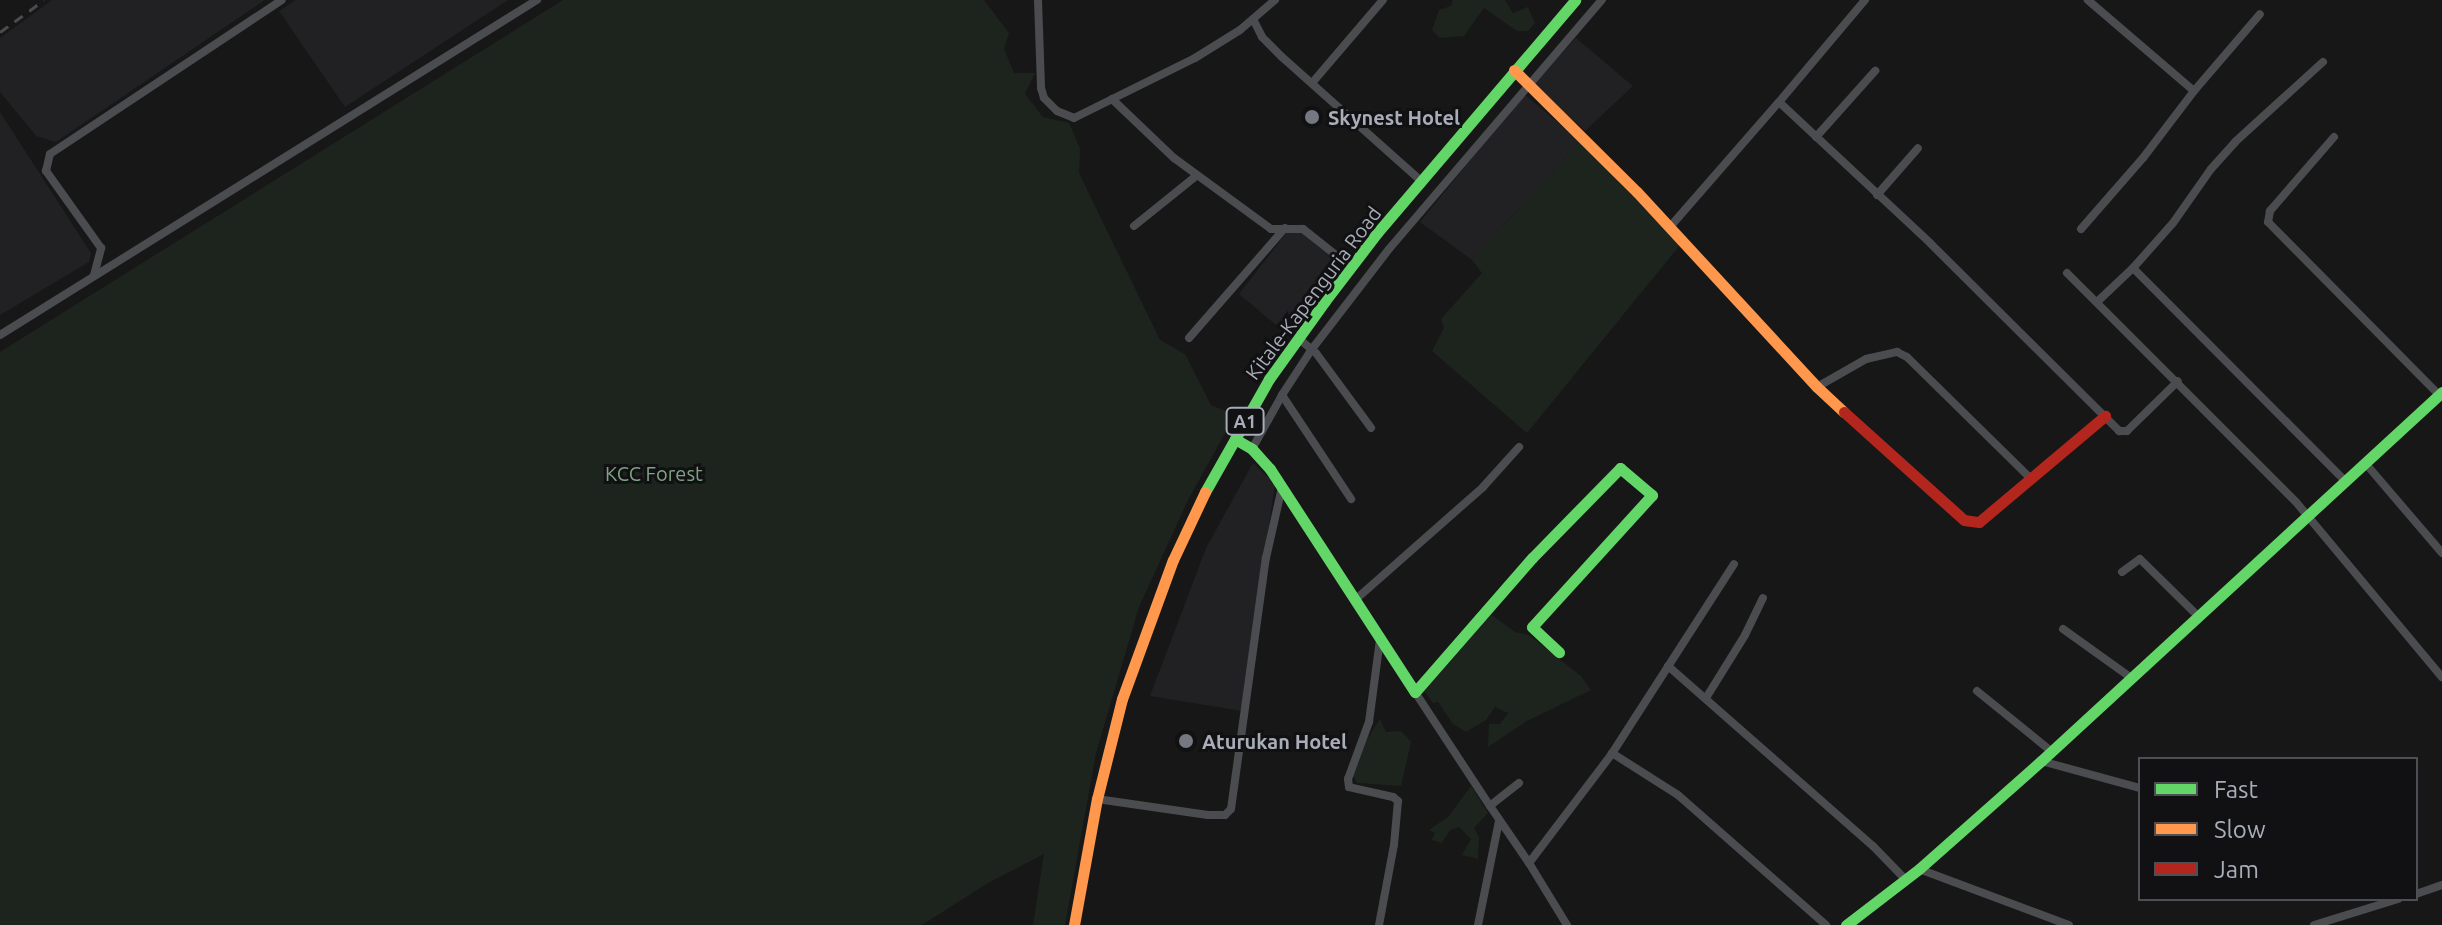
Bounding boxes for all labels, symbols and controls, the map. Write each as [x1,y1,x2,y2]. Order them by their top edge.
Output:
place label: Skynest Hotel [1328,105,1460,129]
marker: Skynest Hotel [1303,108,1321,126]
street label: Kitale-Kapenguria Road [1240,202,1386,384]
road number: A1 [1225,407,1265,435]
park label: KCC Forest [605,461,703,485]
place label: Aturukan Hotel [1202,729,1347,753]
marker: Aturukan Hotel [1177,732,1195,750]
legend [2138,757,2418,901]
text: Fast [2214,776,2258,803]
text: Slow [2214,816,2266,843]
text: Jam [2214,856,2259,883]

